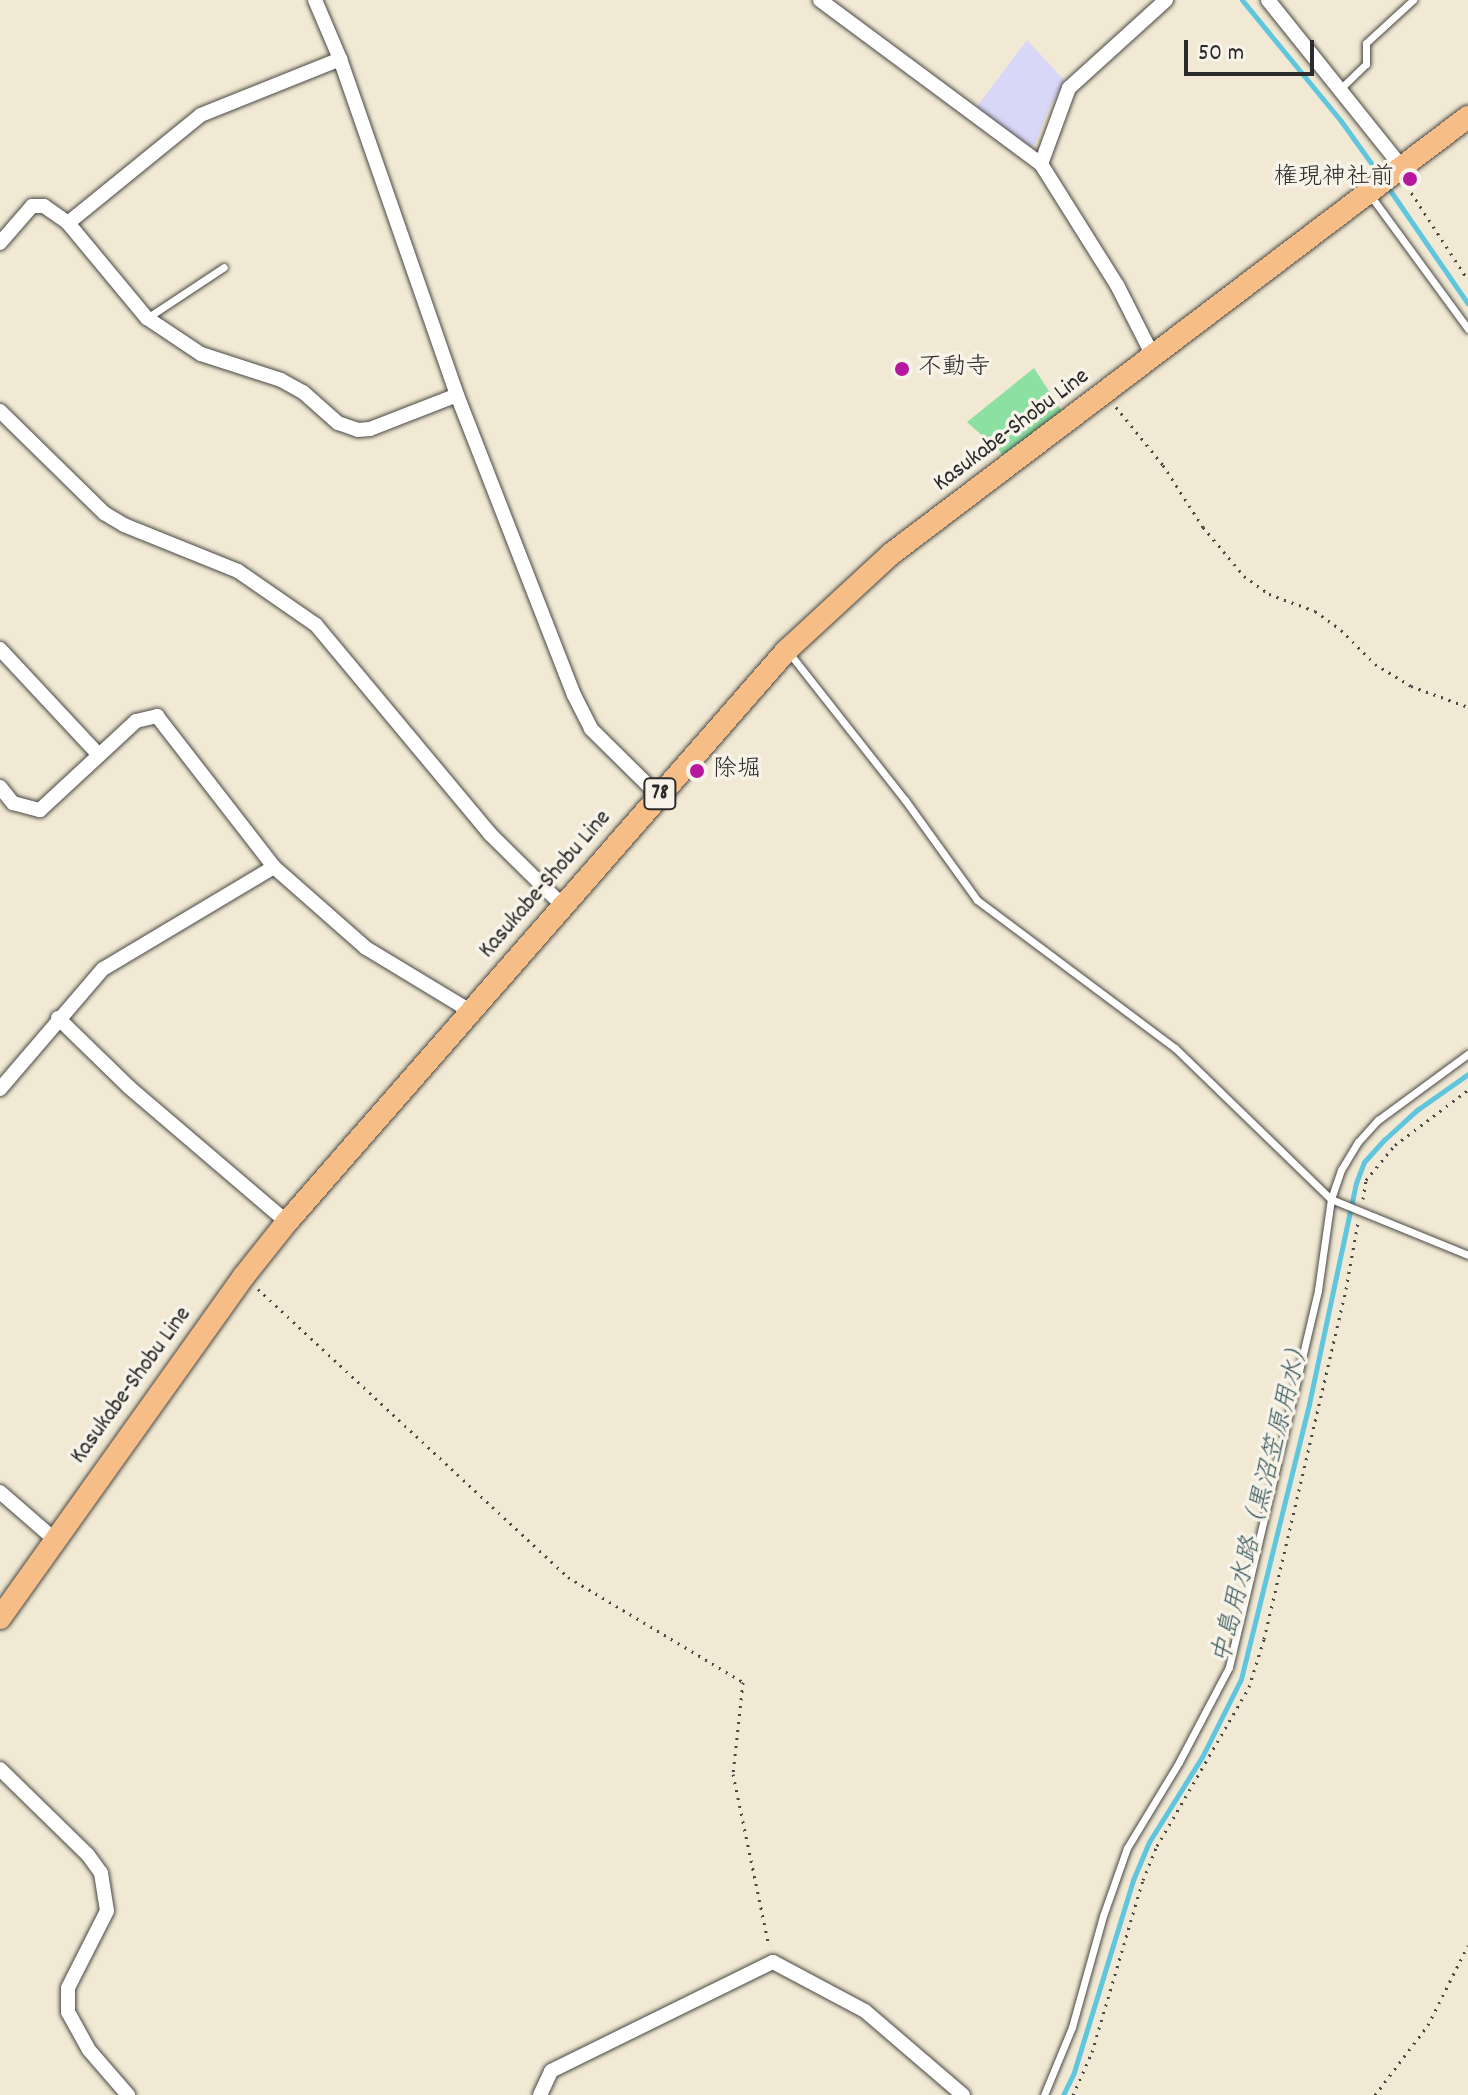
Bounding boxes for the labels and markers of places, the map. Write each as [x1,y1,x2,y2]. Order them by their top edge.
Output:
place label: 権現神社前 [1274,165,1394,193]
marker: 権現神社前 [1401,170,1419,188]
place label: 不動寺 [918,355,990,383]
marker: 不動寺 [893,360,911,378]
place label: 除堀 [713,757,761,785]
marker: 除堀 [688,762,706,780]

